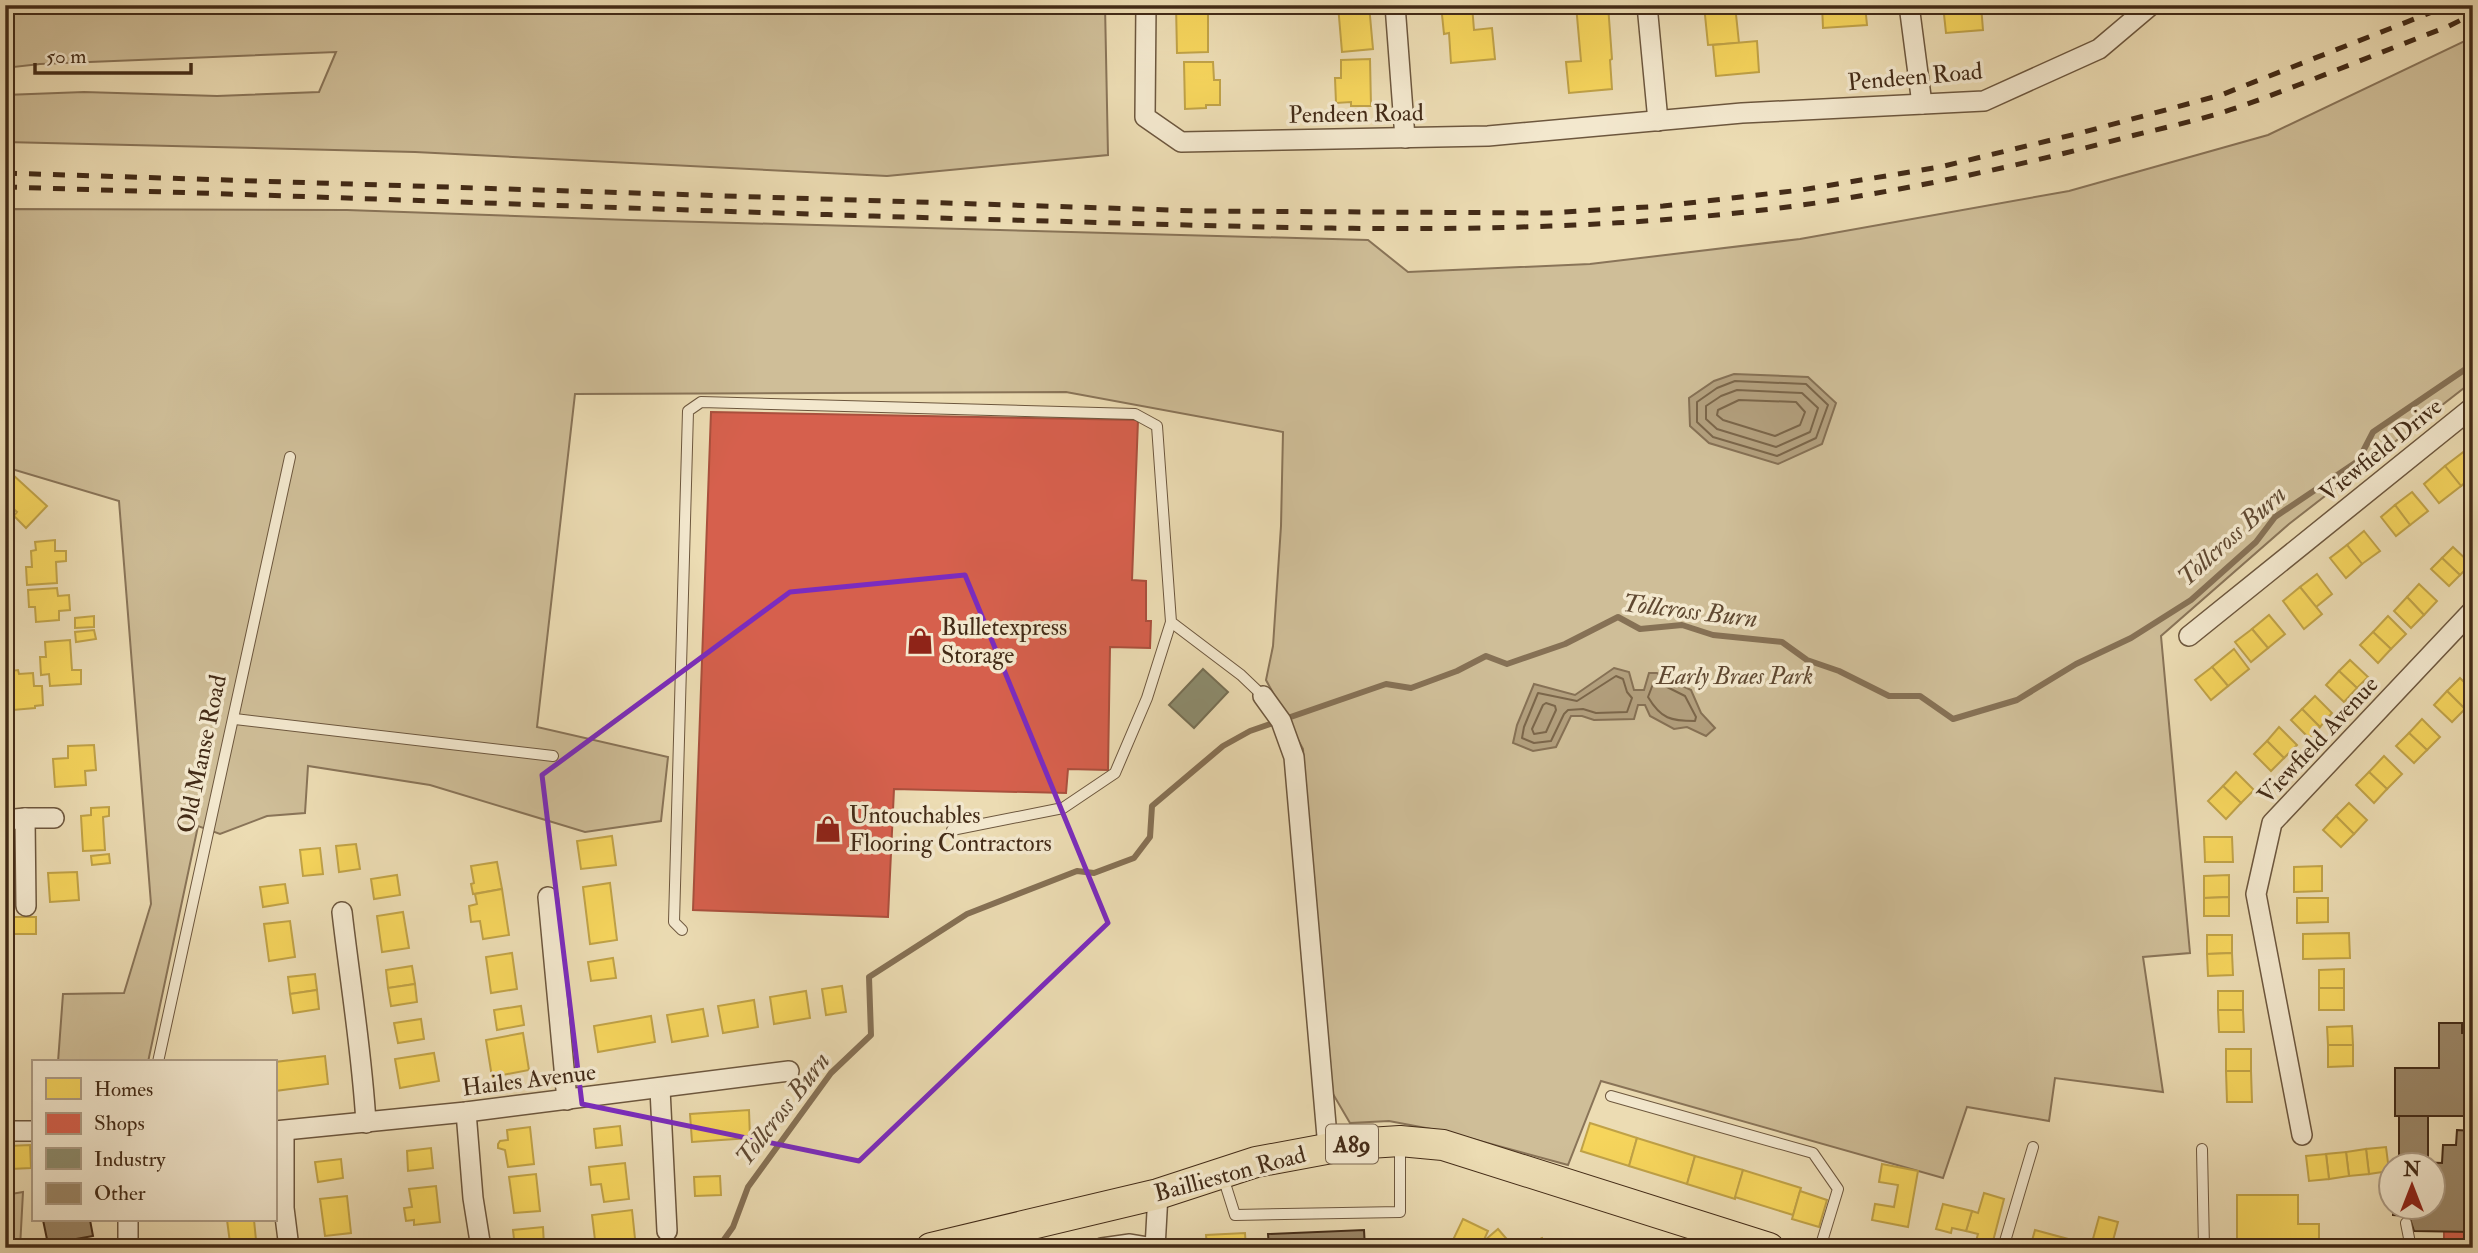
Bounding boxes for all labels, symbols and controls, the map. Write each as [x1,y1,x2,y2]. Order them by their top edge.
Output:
scale bar [35,32,191,76]
text: 50 m [46,43,87,70]
street label: Pendeen Road [1846,56,1984,98]
street label: Pendeen Road [1288,97,1424,131]
street label: Viewfield Drive [2313,391,2449,509]
water label: Tollcross Burn [2171,479,2293,593]
water label: Tollcross Burn [1621,587,1759,635]
place label: Bulletexpress Storage [941,612,1067,671]
shop icon: Bulletexpress Storage [905,626,935,656]
park label: Early Braes Park [1655,661,1813,692]
street label: Viewfield Avenue [2251,670,2385,810]
street label: Old Manse Road [170,672,234,836]
place label: Untouchables Flooring Contractors [849,800,1052,859]
shop icon: Untouchables Flooring Contractors [813,814,843,844]
water label: Tollcross Burn [729,1046,837,1172]
street label: Hailes Avenue [460,1056,598,1104]
legend [32,1060,276,1222]
text: Homes [94,1076,153,1103]
text: Shops [94,1110,145,1137]
road number: A89 [1326,1124,1378,1163]
street label: Baillieston Road [1151,1139,1309,1209]
text: Industry [94,1146,166,1173]
north arrow [2376,1152,2446,1222]
text: N [2402,1158,2421,1182]
text: Other [94,1180,146,1207]

